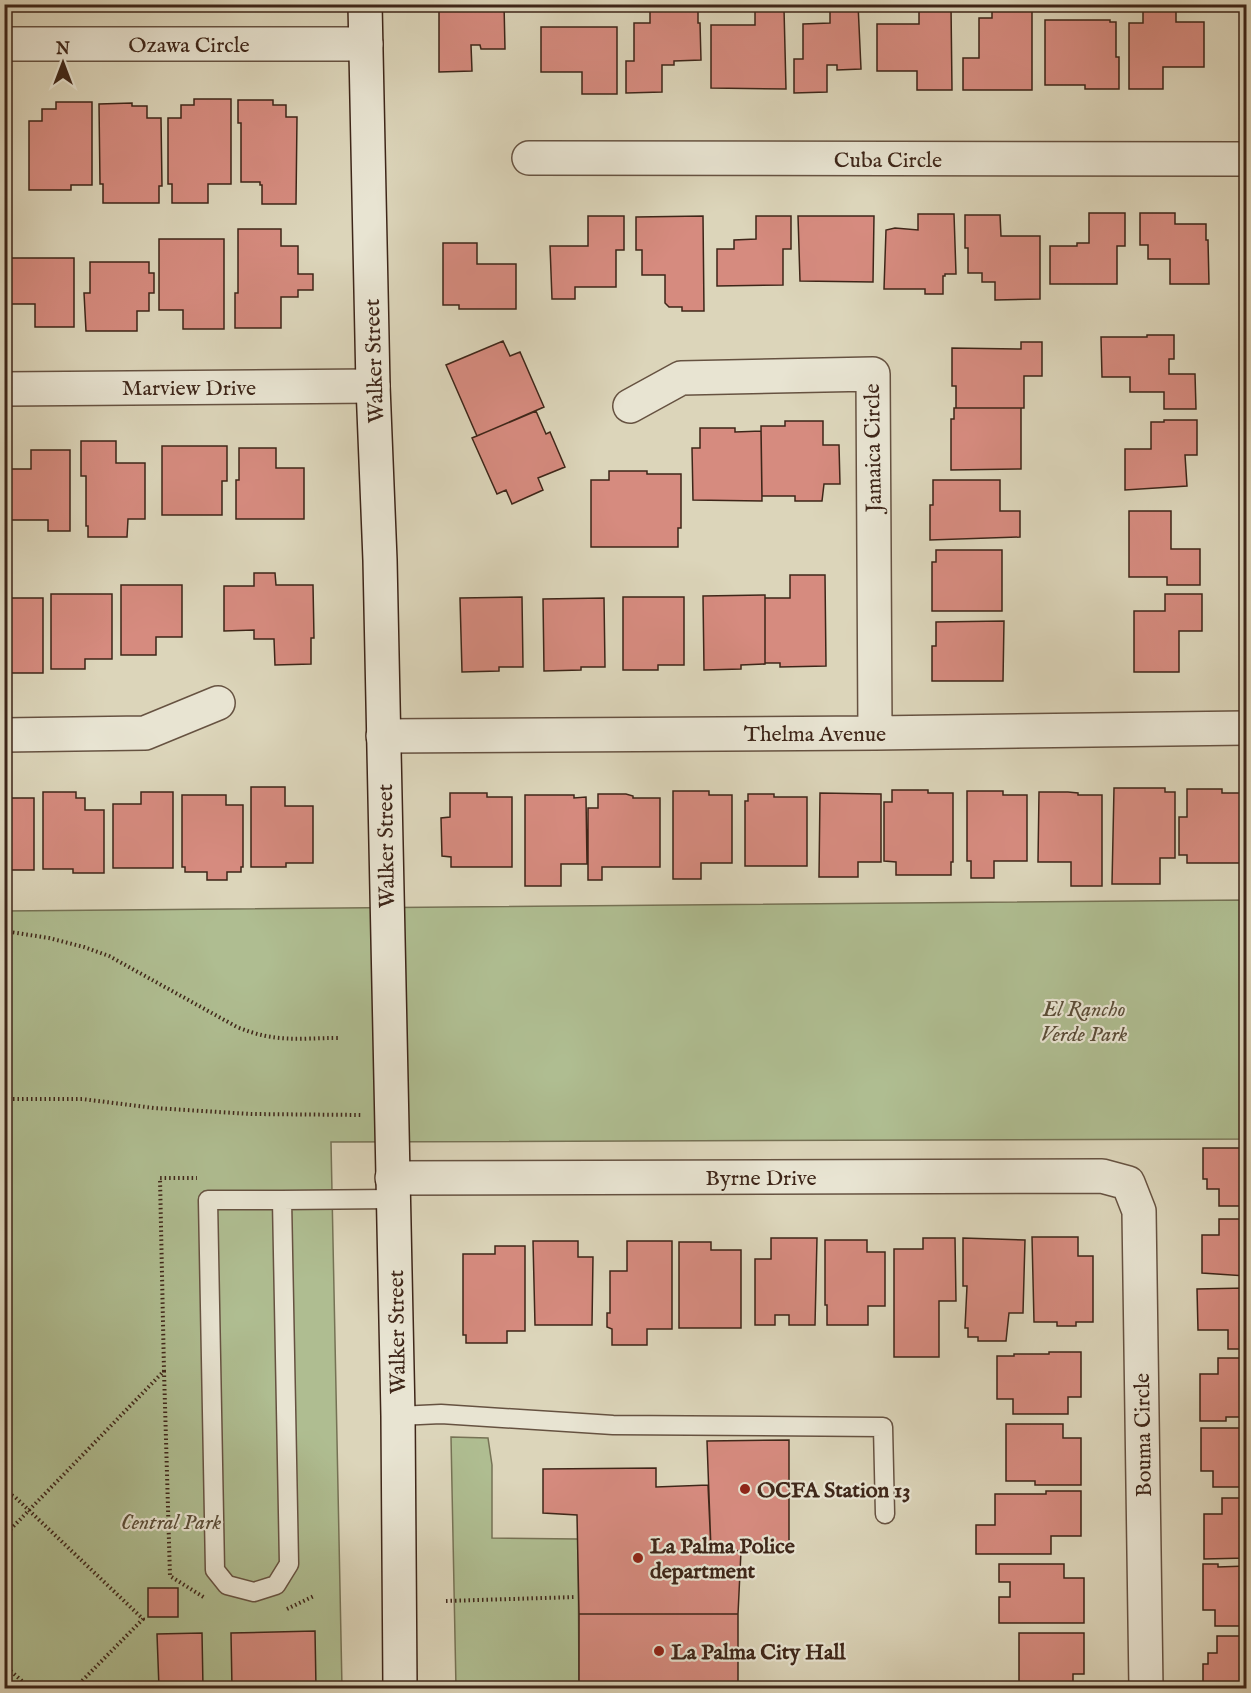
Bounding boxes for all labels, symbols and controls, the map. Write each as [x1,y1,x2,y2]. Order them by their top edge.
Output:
street label: Ozawa Circle [128,32,250,60]
north arrow [33,33,93,93]
text: N [55,40,70,60]
street label: Cuba Circle [834,147,942,175]
street label: Walker Street [359,298,391,424]
street label: Marview Drive [122,375,256,403]
street label: Jamaica Circle [859,383,889,516]
street label: Thelma Avenue [744,721,886,749]
street label: Walker Street [372,783,402,908]
park label: El Rancho Verde Park [1041,996,1128,1049]
street label: Byrne Drive [705,1165,817,1193]
street label: Walker Street [383,1269,413,1394]
street label: Bouma Circle [1129,1373,1159,1497]
place label: OCFA Station 13 [757,1477,910,1505]
marker: OCFA Station 13 [738,1482,752,1496]
park label: Central Park [121,1509,221,1537]
place label: La Palma Police department [650,1533,795,1586]
marker: La Palma Police department [631,1551,645,1565]
place label: La Palma City Hall [671,1639,846,1667]
marker: La Palma City Hall [652,1644,666,1658]

